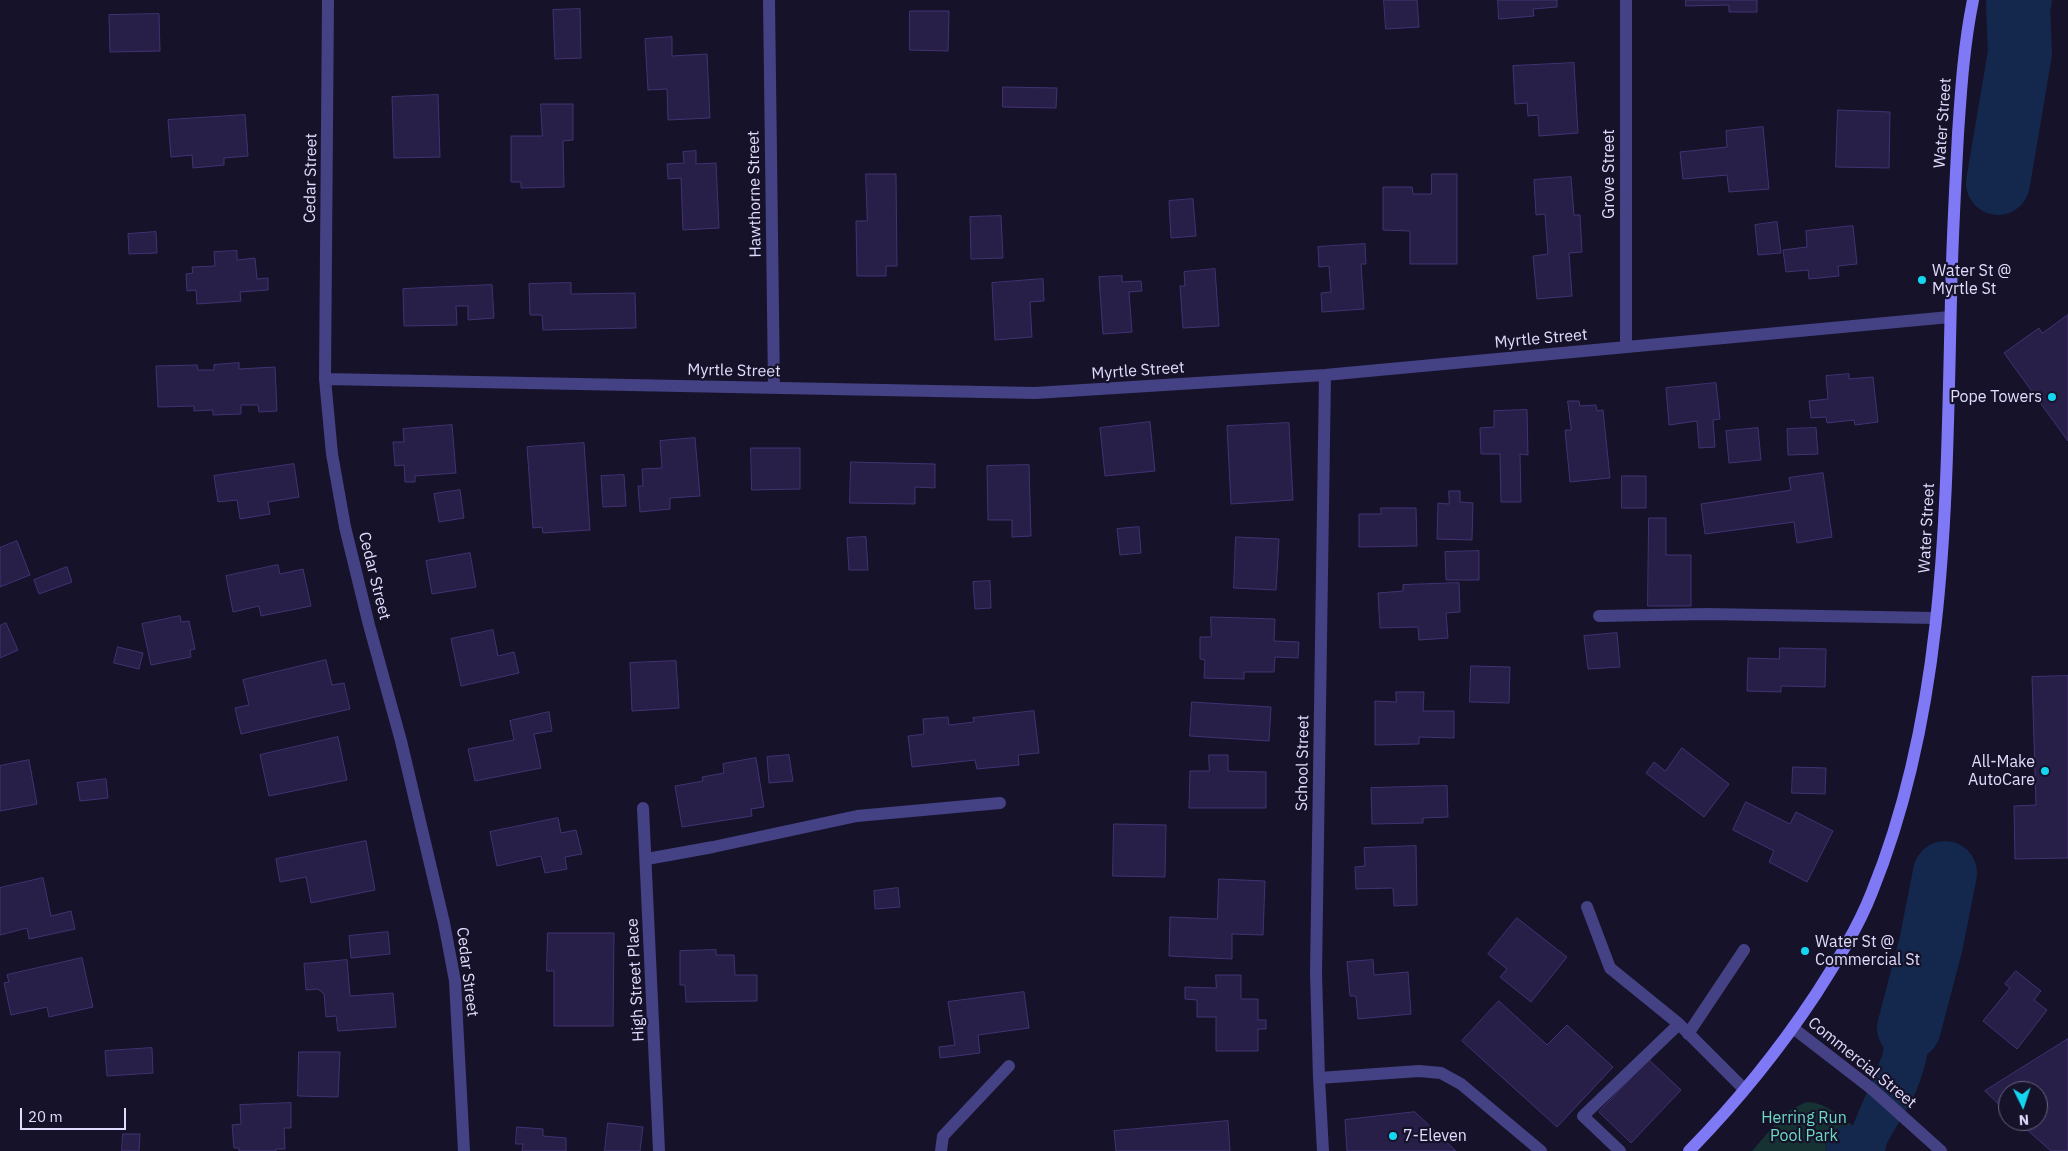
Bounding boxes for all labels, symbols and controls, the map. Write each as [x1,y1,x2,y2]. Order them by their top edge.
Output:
street label: Water Street [1930,77,1956,169]
street label: Grove Street [1599,129,1619,219]
street label: Hawthorne Street [744,130,766,258]
street label: Cedar Street [301,133,321,223]
place label: Water St @ Myrtle St [1932,261,2012,299]
marker: Water St @ Myrtle St [1916,274,1928,286]
street label: Myrtle Street [1494,325,1588,353]
street label: Myrtle Street [1091,358,1185,384]
street label: Myrtle Street [687,361,781,381]
place label: Pope Towers [1950,387,2042,407]
marker: Pope Towers [2046,391,2058,403]
street label: Water Street [1915,482,1939,574]
street label: Cedar Street [354,530,394,622]
street label: School Street [1293,715,1313,811]
place label: All-Make AutoCare [1968,752,2035,790]
marker: All-Make AutoCare [2039,765,2051,777]
street label: High Street Place [623,918,649,1042]
street label: Cedar Street [452,926,482,1018]
place label: Water St @ Commercial St [1815,932,1920,970]
marker: Water St @ Commercial St [1799,945,1811,957]
street label: Commercial Street [1804,1013,1920,1113]
north arrow [1998,1081,2048,1131]
scale bar [22,1098,129,1130]
text: 20 m [28,1107,63,1126]
park label: Herring Run Pool Park [1761,1108,1847,1146]
text: N [2018,1111,2030,1129]
place label: 7-Eleven [1403,1126,1467,1146]
marker: 7-Eleven [1387,1130,1399,1142]

